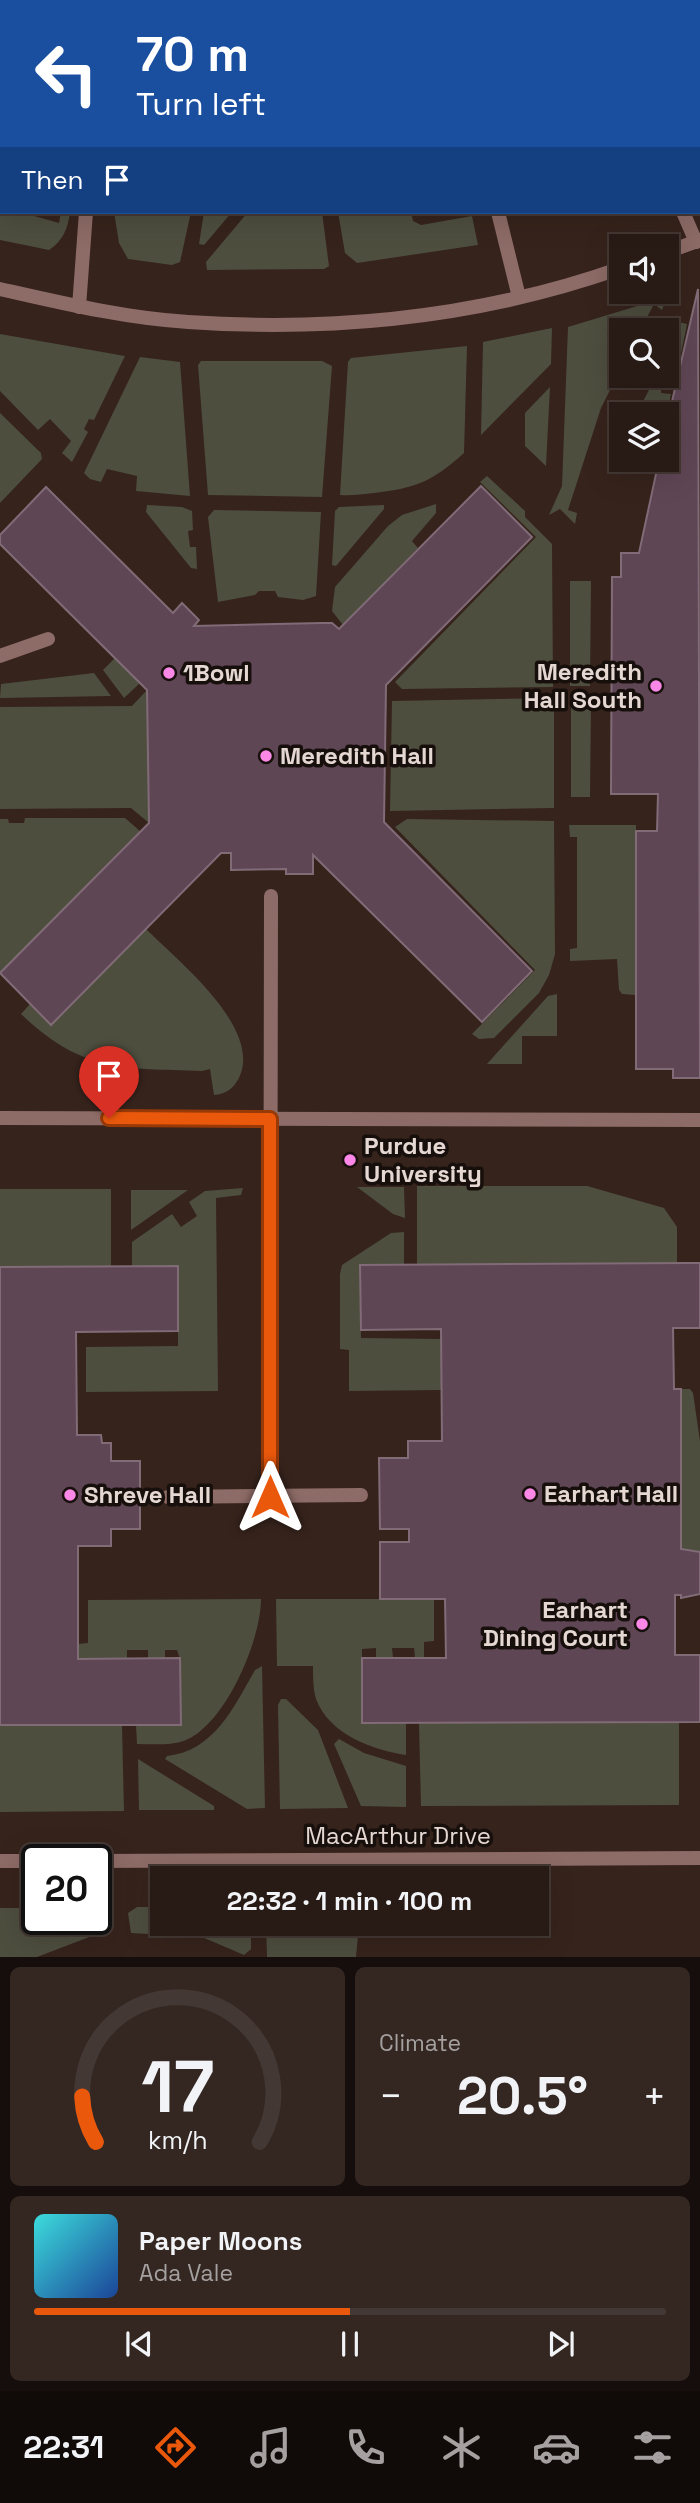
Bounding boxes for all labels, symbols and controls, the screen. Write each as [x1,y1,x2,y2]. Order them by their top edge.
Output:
text: 70 m [136,23,249,85]
icon: left [21,28,112,119]
text: Turn left [136,84,266,124]
icon: arrive [98,161,136,199]
text: Then [21,163,84,197]
map controls [609,234,679,472]
button: sound [609,234,679,304]
button: search [609,318,679,388]
button: layers [609,402,679,472]
place label: Meredith Hall South [524,656,642,715]
place label: 1Bowl [183,657,250,688]
marker: 1Bowl [161,665,177,681]
marker: Meredith Hall South [648,678,664,694]
place label: Meredith Hall [280,740,434,771]
marker: Meredith Hall [258,748,274,764]
pin [79,1046,139,1118]
icon: arrive [90,1057,128,1095]
place label: Purdue University [364,1130,482,1189]
marker: Purdue University [342,1152,358,1168]
position arrow [233,1460,307,1534]
place label: Earhart Hall [544,1478,678,1509]
place label: Shreve Hall [84,1479,211,1510]
marker: Earhart Hall [522,1486,538,1502]
marker: Shreve Hall [62,1487,78,1503]
place label: Earhart Dining Court [483,1594,628,1653]
marker: Earhart Dining Court [634,1616,650,1632]
street label: MacArthur Drive [305,1820,491,1851]
speed limit sign: 20 [21,1844,112,1935]
text: 22:32 · 1 min · 100 m [227,1884,472,1918]
text: Climate [379,2028,461,2058]
text: 17 [141,2041,214,2134]
text: 20.5° [457,2063,588,2129]
text: − [379,2072,403,2120]
text: + [642,2072,666,2120]
text: km/h [148,2124,207,2156]
text: Paper Moons [139,2224,302,2258]
text: Ada Vale [139,2258,233,2288]
icon: previous [120,2325,158,2363]
icon: pause [331,2325,369,2363]
icon: next [542,2325,580,2363]
icon: directions [151,2423,200,2472]
icon: music [246,2423,295,2472]
icon: phone [341,2423,390,2472]
icon: climate [437,2423,486,2472]
icon: car [532,2423,581,2472]
icon: filters [628,2423,677,2472]
text: 22:31 [23,2427,104,2467]

